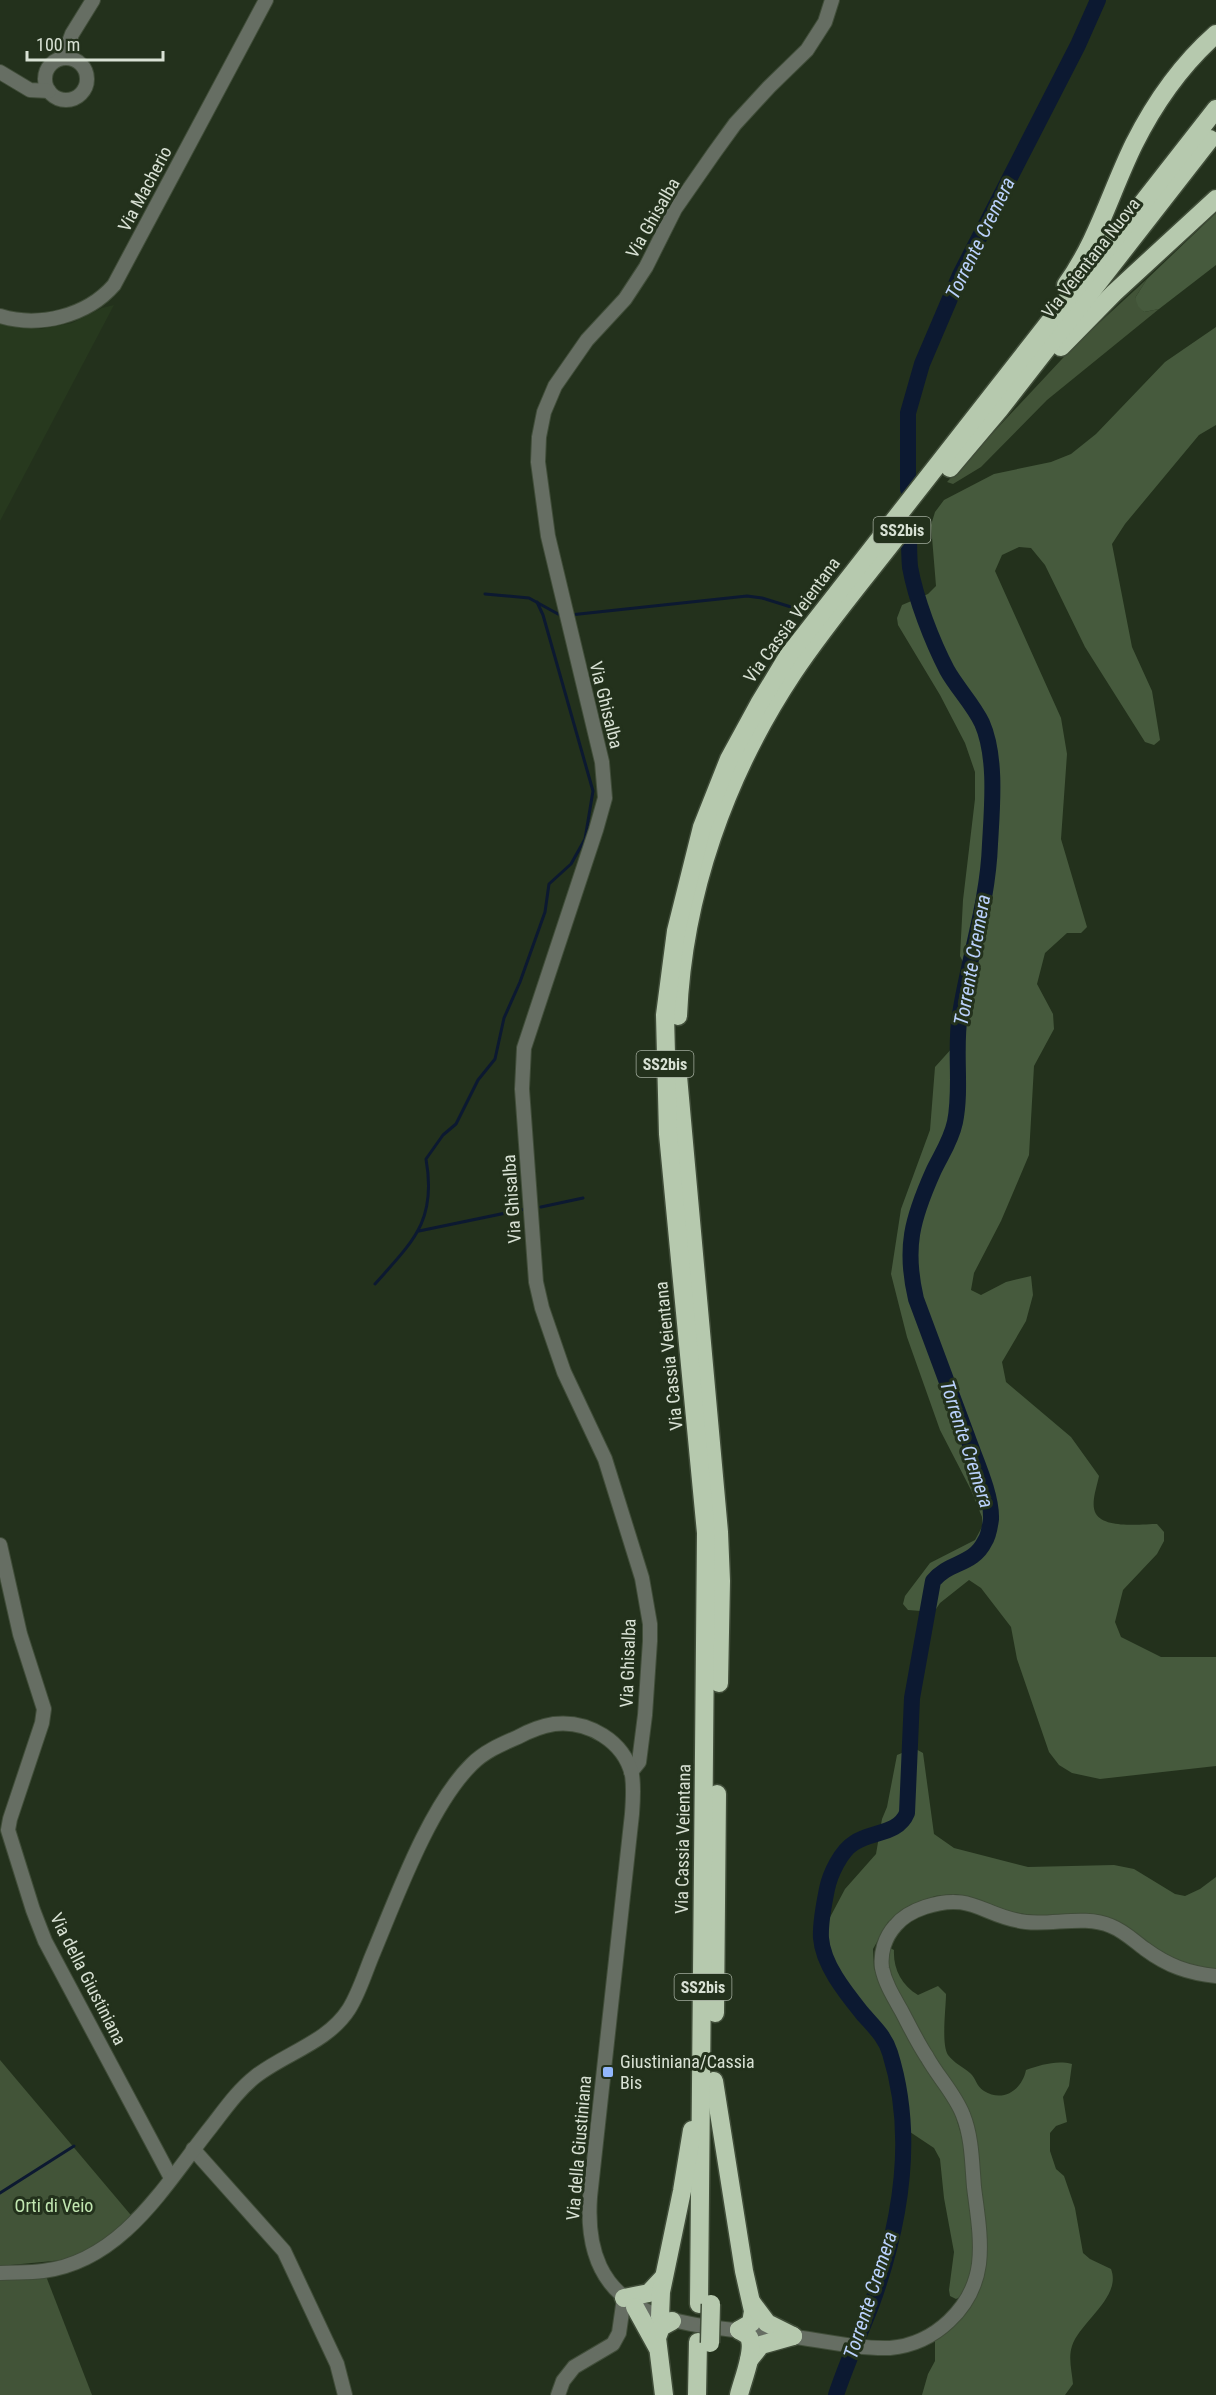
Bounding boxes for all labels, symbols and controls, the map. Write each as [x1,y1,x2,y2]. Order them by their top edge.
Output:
scale bar [27,24,164,62]
text: 100 m [36,34,80,55]
street label: Via Macherio [113,143,176,235]
water label: Torrente Cremera [940,173,1020,303]
street label: Via Ghisalba [621,174,684,261]
street label: Via Veientana Nuova [1037,193,1144,322]
road number: SS2bis [874,517,930,543]
street label: Via Cassia Veientana [739,553,844,686]
street label: Via Ghisalba [586,659,627,751]
water label: Torrente Cremera [949,893,995,1027]
road number: SS2bis [636,1051,694,1077]
street label: Via Ghisalba [498,1154,525,1244]
street label: Via Cassia Veientana [650,1280,687,1432]
water label: Torrente Cremera [935,1377,999,1511]
street label: Via Ghisalba [615,1618,640,1708]
street label: Via Cassia Veientana [671,1764,694,1914]
street label: Via della Giustiniana [46,1909,131,2048]
road number: SS2bis [674,1974,732,2000]
place label: Giustiniana/Cassia Bis [620,2051,755,2093]
marker: Giustiniana/Cassia Bis [601,2065,615,2079]
street label: Via della Giustiniana [562,2075,595,2221]
park label: Orti di Veio [15,2195,93,2216]
water label: Torrente Cremera [838,2228,902,2362]

